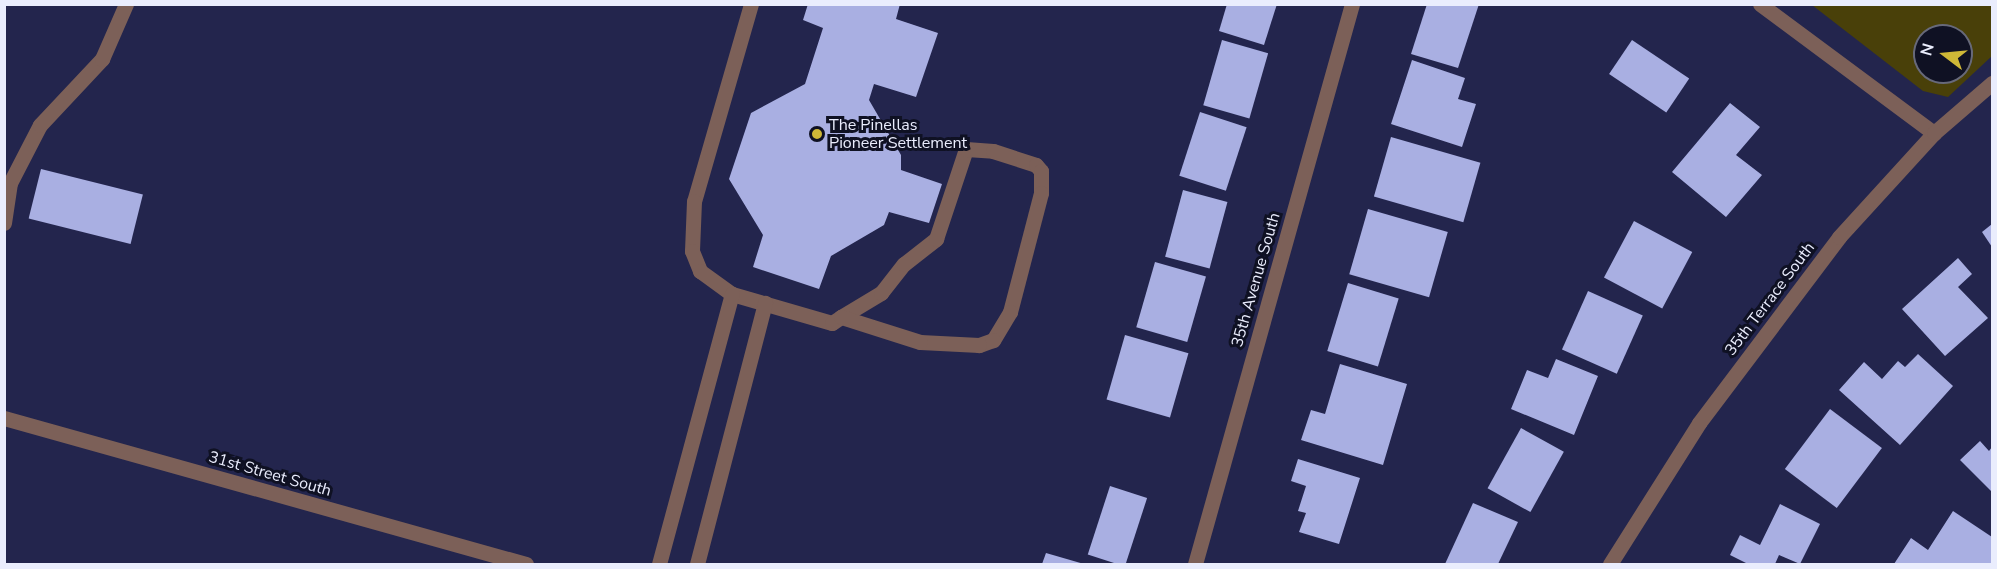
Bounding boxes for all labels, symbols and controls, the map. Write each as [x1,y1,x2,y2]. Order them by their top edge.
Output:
north arrow [1913,24,1973,84]
text: N [1915,41,1940,58]
place label: The Pinellas Pioneer Settlement [829,115,967,153]
marker: The Pinellas Pioneer Settlement [810,127,824,141]
street label: 35th Avenue South [1228,211,1284,349]
street label: 35th Terrace South [1721,238,1819,360]
street label: 31st Street South [206,447,334,501]

